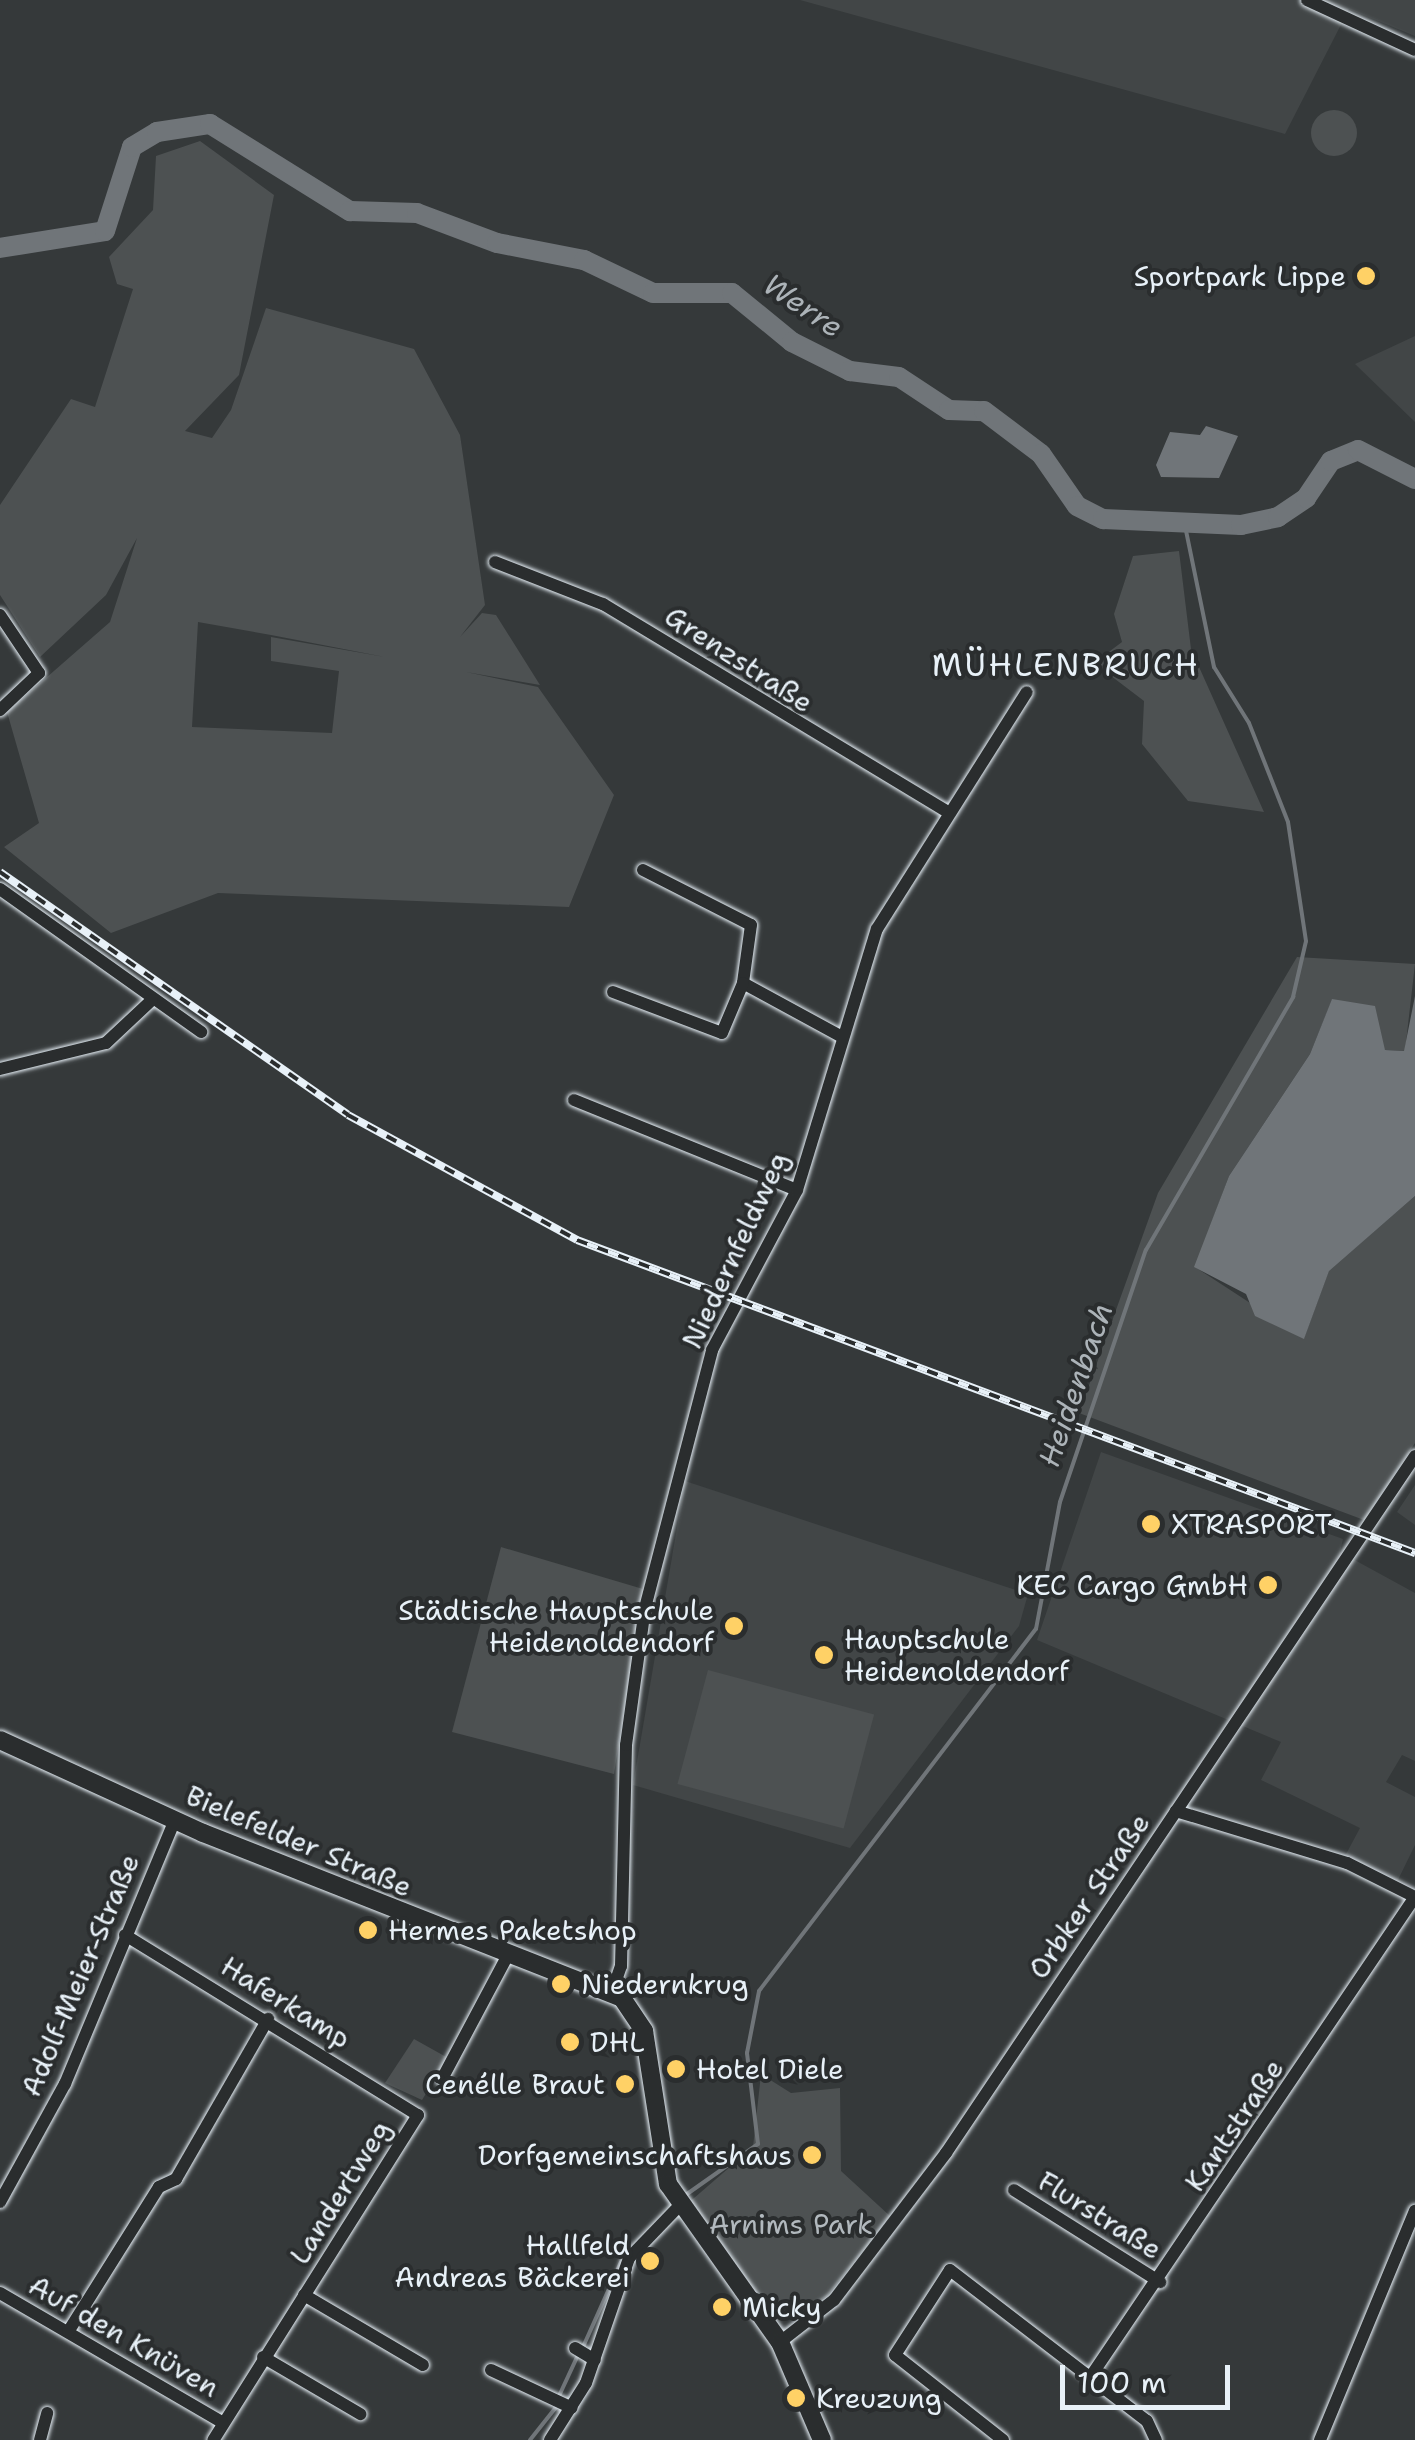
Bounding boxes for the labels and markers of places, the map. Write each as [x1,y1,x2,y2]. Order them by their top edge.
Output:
place label: Sportpark Lippe [1134,259,1346,293]
marker: Sportpark Lippe [1355,265,1377,287]
place label: XTRASPORT [1171,1507,1332,1541]
marker: XTRASPORT [1140,1513,1162,1535]
place label: KEC Cargo GmbH [1016,1568,1248,1602]
marker: KEC Cargo GmbH [1257,1574,1279,1596]
place label: Städtische Hauptschule Heidenoldendorf [398,1593,714,1659]
marker: Städtische Hauptschule Heidenoldendorf [723,1615,745,1637]
place label: Hauptschule Heidenoldendorf [844,1622,1069,1688]
marker: Hauptschule Heidenoldendorf [813,1644,835,1666]
place label: Hermes Paketshop [388,1913,637,1947]
marker: Hermes Paketshop [357,1919,379,1941]
place label: Niedernkrug [581,1967,749,2001]
marker: Niedernkrug [550,1973,572,1995]
place label: DHL [590,2025,645,2059]
marker: DHL [559,2031,581,2053]
place label: Hotel Diele [696,2052,844,2086]
marker: Hotel Diele [665,2058,687,2080]
place label: Cenélle Braut [425,2067,605,2101]
marker: Cenélle Braut [614,2073,636,2095]
place label: Dorfgemeinschaftshaus [478,2138,792,2172]
marker: Dorfgemeinschaftshaus [801,2144,823,2166]
place label: Hallfeld Andreas Bäckerei [394,2228,630,2294]
marker: Hallfeld Andreas Bäckerei [639,2250,661,2272]
place label: Micky [742,2290,822,2324]
marker: Micky [711,2296,733,2318]
place label: Kreuzung [816,2381,942,2415]
marker: Kreuzung [785,2387,807,2409]

